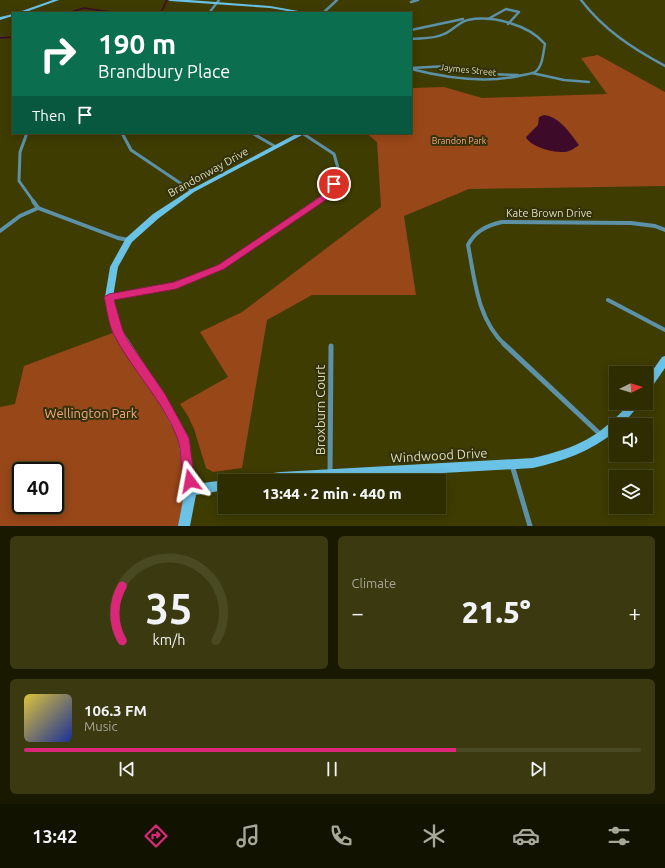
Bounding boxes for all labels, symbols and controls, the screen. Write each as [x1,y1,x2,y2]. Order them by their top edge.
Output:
icon: right [32,28,84,80]
text: 190 m [98,28,176,59]
text: Brandbury Place [98,61,230,81]
street label: Jaymes Street [439,62,497,78]
icon: arrive [74,104,96,126]
text: Then [32,107,66,124]
park label: Brandon Park [432,136,487,146]
street label: Brandonway Drive [166,145,250,199]
pin [317,167,351,201]
icon: arrive [323,173,345,195]
street label: Kate Brown Drive [506,207,592,219]
street label: Broxburn Court [313,365,327,455]
north arrow [609,366,653,410]
map controls [609,366,653,514]
park label: Wellington Park [45,406,138,420]
button: sound [609,418,653,462]
street label: Windwood Drive [390,445,488,465]
position arrow [169,460,211,502]
speed limit sign: 40 [12,462,64,514]
button: layers [609,470,653,514]
text: 13:44 · 2 min · 440 m [262,485,402,502]
text: Climate [352,576,396,590]
text: 35 [145,584,192,631]
text: 21.5° [462,595,531,629]
text: − [352,600,364,625]
text: + [629,600,641,625]
text: km/h [152,631,185,647]
text: 106.3 FM [84,702,147,719]
text: Music [84,719,118,733]
icon: previous [116,758,138,780]
icon: pause [321,758,343,780]
icon: next [527,758,549,780]
icon: directions [142,822,170,850]
icon: music [234,822,262,850]
icon: phone [327,822,355,850]
icon: climate [420,822,448,850]
icon: car [512,822,540,850]
icon: filters [605,822,633,850]
text: 13:42 [32,826,77,846]

